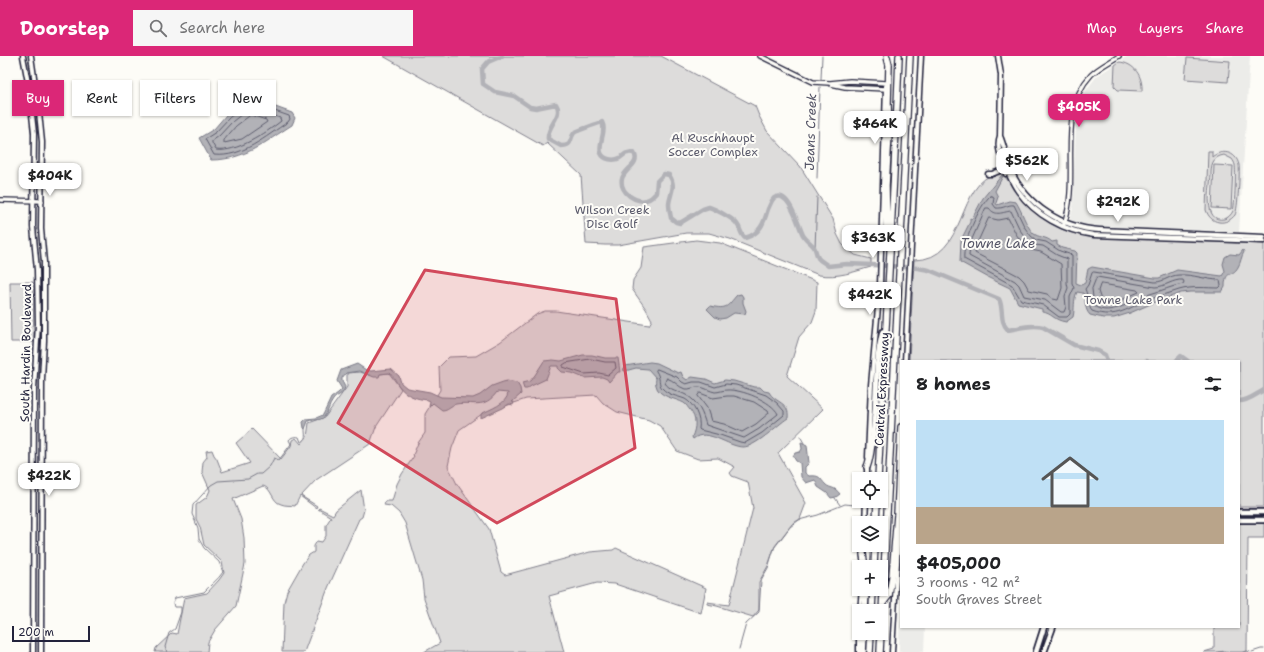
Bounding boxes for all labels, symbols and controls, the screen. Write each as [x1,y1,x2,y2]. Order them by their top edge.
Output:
search box [133,10,413,46]
text: Doorstep [20,16,109,41]
icon: search [147,17,169,39]
text: Search here [179,18,265,38]
text: Map [1087,19,1117,37]
text: Layers [1139,19,1183,37]
text: Share [1205,19,1244,37]
chip: Buy [12,80,64,116]
chip: Rent [72,80,132,116]
chip: Filters [140,80,210,116]
chip: New [218,80,276,116]
water label: Jeans Creek [801,93,820,171]
pin: $405K [1051,94,1107,128]
text: $405K [1057,98,1101,115]
pin: $464K [847,111,903,145]
text: $464K [853,115,897,132]
park label: Al Ruschhaupt Soccer Complex [668,130,758,160]
pin: $562K [999,148,1055,182]
text: $562K [1005,152,1049,169]
pin: $404K [22,163,78,197]
text: $404K [28,167,72,184]
pin: $292K [1090,189,1146,223]
text: $292K [1096,193,1140,210]
park label: Wilson Creek Disc Golf [574,202,650,232]
pin: $363K [845,225,901,259]
text: $363K [851,229,895,246]
water label: Towne Lake [961,235,1035,252]
pin: $442K [842,282,898,316]
street label: South Hardin Boulevard [17,283,35,422]
text: $442K [848,286,892,303]
park label: Towne Lake Park [1084,292,1182,308]
street label: Central Expressway [871,332,893,446]
text: 8 homes [916,373,991,395]
icon: filters [1202,373,1224,395]
icon: home [1034,446,1106,518]
pin: $422K [21,463,77,497]
text: $422K [27,467,71,484]
map controls [852,472,888,640]
button: locate [852,472,888,508]
button: layers [852,516,888,552]
text: $405,000 [916,552,1001,574]
button: + [852,560,888,596]
text: 3 rooms · 92 m² [916,574,1020,591]
text: South Graves Street [916,591,1042,608]
button: − [852,604,888,640]
scale bar [12,624,90,643]
text: 200 m [18,625,54,640]

